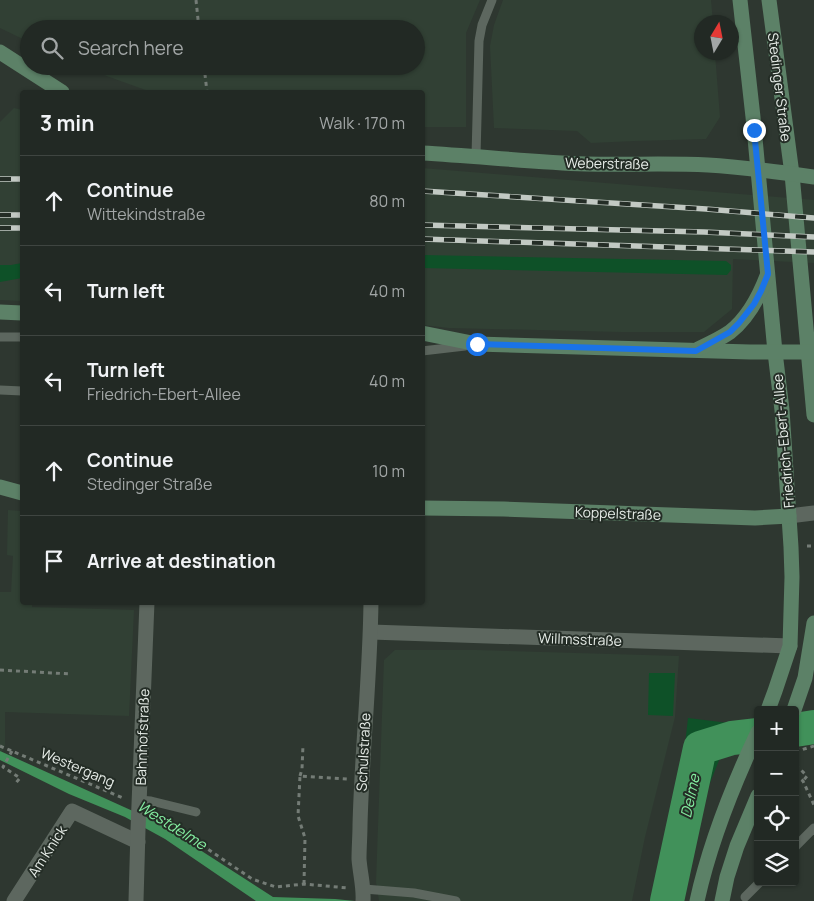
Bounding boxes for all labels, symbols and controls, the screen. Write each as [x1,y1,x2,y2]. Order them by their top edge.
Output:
north arrow [694,15,739,60]
search box [20,20,425,75]
street label: Stedinger Straße [764,31,796,143]
icon: search [38,34,66,62]
text: Search here [78,35,184,61]
text: 3 min [40,109,94,137]
text: Walk · 170 m [319,112,405,134]
route end [743,119,766,142]
street label: Weberstraße [565,153,649,173]
text: Continue [87,177,173,203]
icon: ahead [40,187,68,215]
text: 80 m [369,190,405,212]
text: Wittekindstraße [87,203,205,225]
icon: left [40,277,68,305]
text: Turn left [87,278,165,304]
text: 40 m [369,280,405,302]
route start [466,333,489,356]
text: Turn left [87,357,165,383]
icon: left [40,367,68,395]
text: 40 m [369,370,405,392]
street label: Friedrich-Ebert-Allee [768,373,798,509]
text: Friedrich-Ebert-Allee [87,383,241,405]
text: Continue [87,447,173,473]
icon: ahead [40,457,68,485]
text: 10 m [372,460,405,482]
text: Stedinger Straße [87,473,212,495]
street label: Koppelstraße [575,502,661,524]
icon: arrive [40,547,68,575]
text: Arrive at destination [87,548,276,574]
street label: Willmsstraße [538,628,622,650]
street label: Bahnhofstraße [131,688,153,786]
map controls [754,706,799,886]
button: + [754,706,799,751]
street label: Schulstraße [351,712,375,792]
street label: Westergang [38,743,118,791]
button: − [754,751,799,796]
water label: Delme [675,771,705,820]
water label: Westdelme [133,795,212,855]
button: locate [754,796,799,841]
street label: Am Knick [23,821,71,881]
button: layers [754,841,799,886]

